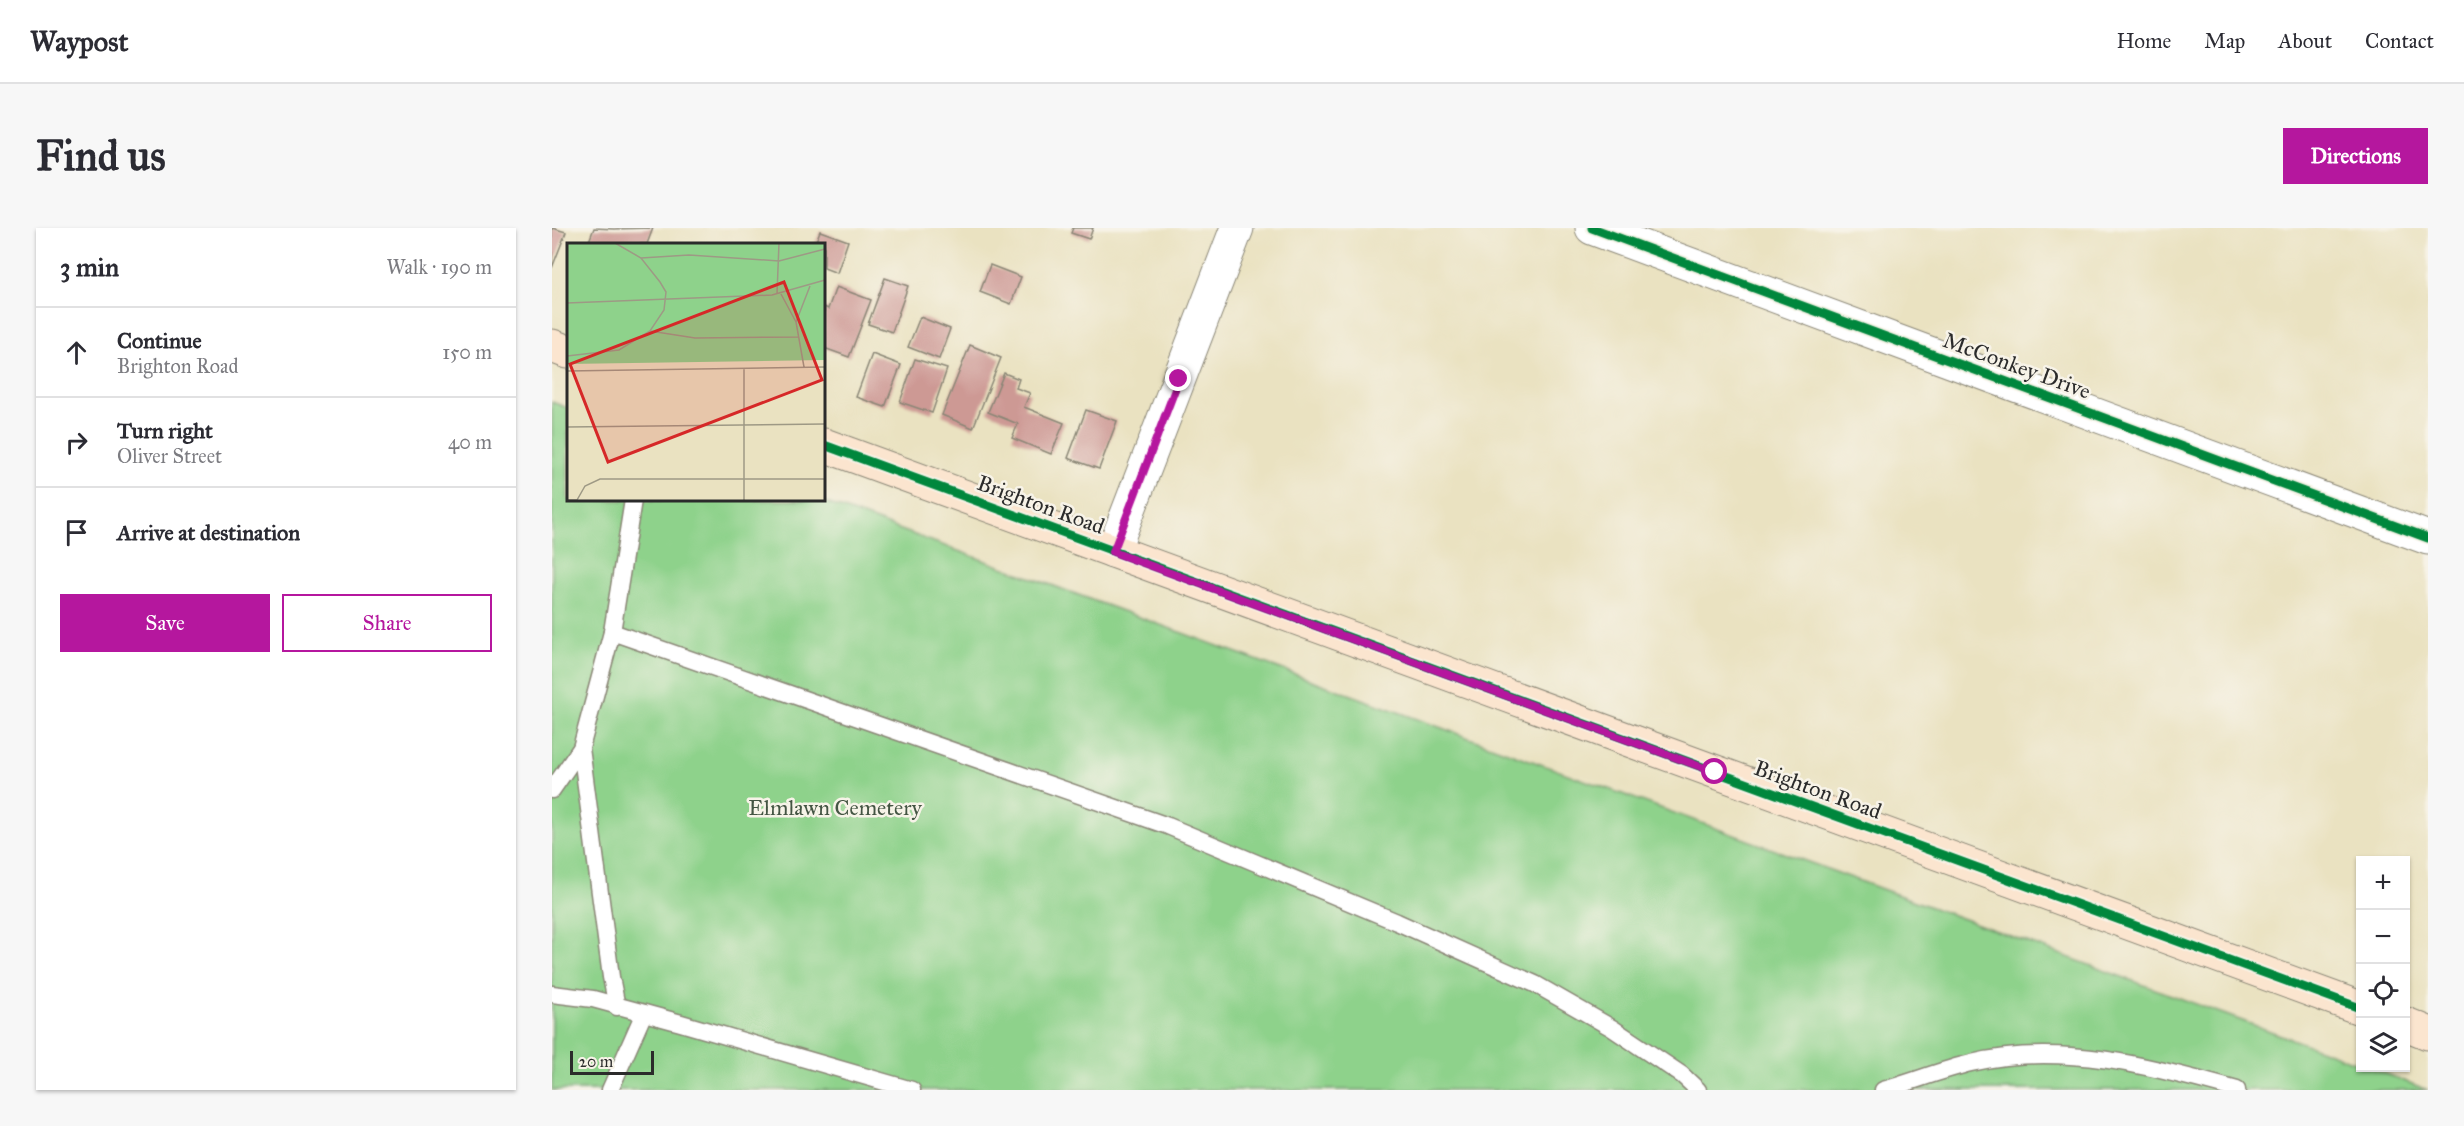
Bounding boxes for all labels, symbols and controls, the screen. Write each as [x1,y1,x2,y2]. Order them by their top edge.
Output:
text: Waypost [30,24,128,59]
text: Home [2116,28,2171,54]
text: Map [2204,28,2245,54]
text: About [2278,28,2332,54]
text: Contact [2365,28,2434,54]
button: Directions [2283,128,2428,184]
text: Find us [36,130,166,182]
inset map [567,243,825,501]
text: 3 min [60,251,119,283]
text: Walk · 190 m [387,255,492,279]
street label: McConkey Drive [1939,326,2094,405]
text: Continue [117,327,202,354]
icon: ahead [60,336,93,369]
text: 150 m [442,340,492,364]
text: Brighton Road [117,354,239,378]
route end [1165,365,1191,391]
text: Turn right [117,417,213,444]
icon: right [60,426,93,459]
text: 40 m [448,430,492,454]
text: Oliver Street [117,444,222,468]
street label: Brighton Road [973,469,1108,540]
icon: arrive [60,516,93,549]
text: Arrive at destination [117,519,300,546]
button: Save [60,594,270,652]
button: Share [282,594,492,652]
street label: Brighton Road [1750,754,1885,825]
route start [1701,758,1727,784]
park label: Elmlawn Cemetery [748,794,922,821]
map controls [2356,856,2410,1072]
button: + [2356,856,2410,910]
button: − [2356,910,2410,964]
button: locate [2356,964,2410,1018]
button: layers [2356,1018,2410,1072]
scale bar [570,1048,654,1076]
text: 20 m [579,1052,613,1071]

